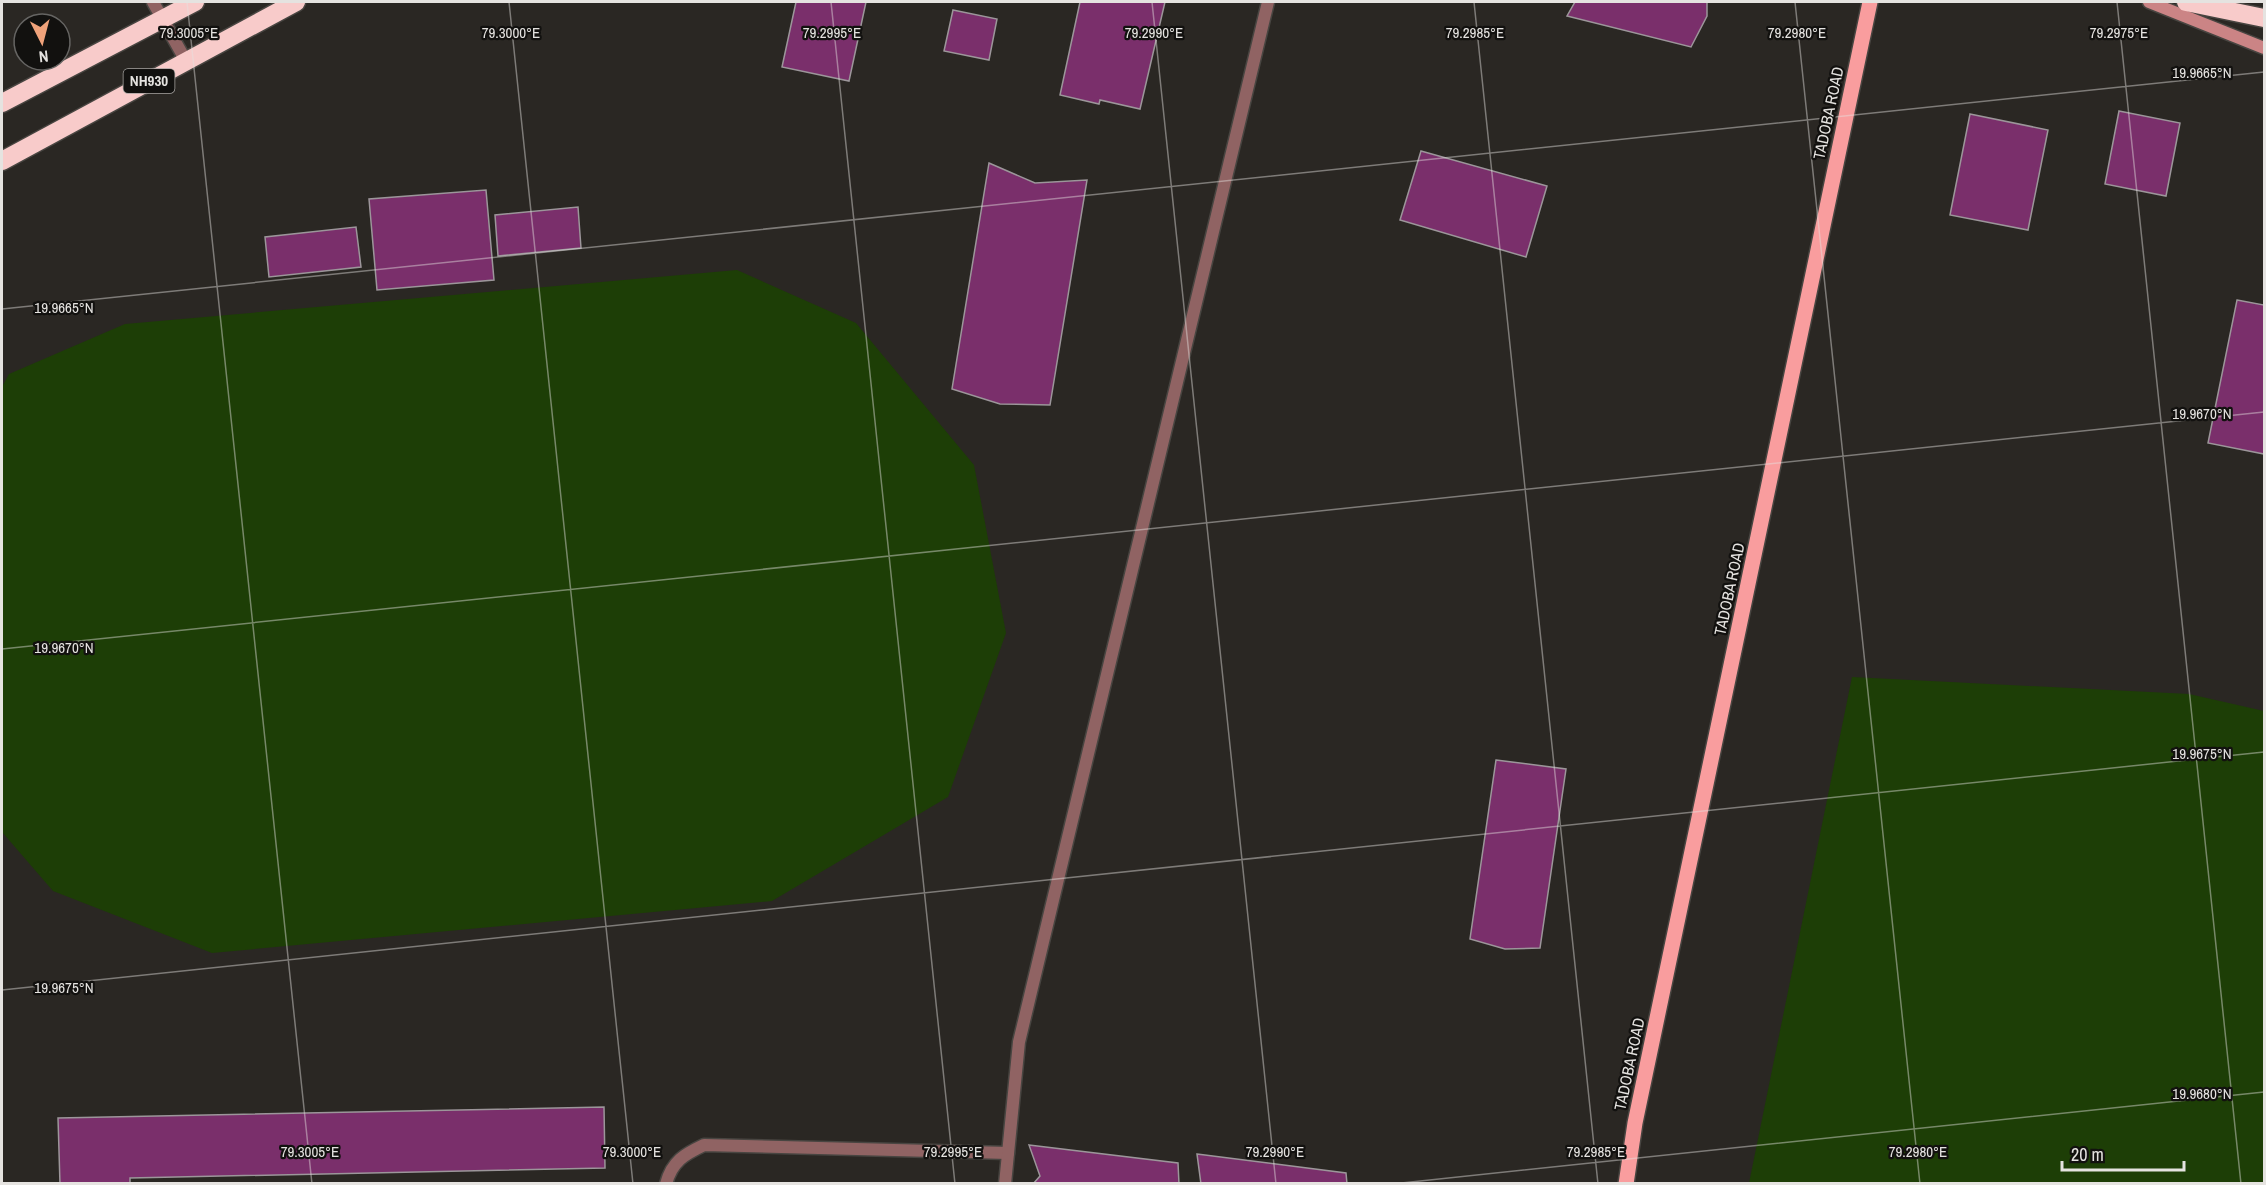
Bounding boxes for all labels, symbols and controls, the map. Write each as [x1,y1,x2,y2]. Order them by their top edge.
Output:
north arrow [12,12,72,72]
text: 79.3005°E [160,22,218,43]
text: 79.3000°E [482,22,540,43]
text: 79.2995°E [803,22,861,43]
text: 79.2990°E [1125,22,1183,43]
text: 79.2985°E [1446,22,1504,43]
text: 79.2980°E [1768,22,1826,43]
text: 79.2975°E [2090,22,2148,43]
text: N [38,45,49,68]
text: 19.9665°N [2172,62,2232,83]
street label: TADOBA ROAD [1807,65,1849,161]
road number: NH930 [124,69,174,93]
text: 19.9665°N [34,297,94,318]
text: 19.9670°N [2172,403,2232,424]
street label: TADOBA ROAD [1708,541,1750,637]
text: 19.9670°N [34,637,94,658]
text: 19.9675°N [2172,743,2232,764]
text: 19.9675°N [34,977,94,998]
street label: TADOBA ROAD [1608,1016,1650,1112]
text: 19.9680°N [2172,1083,2232,1104]
scale bar [2062,1134,2184,1172]
text: 79.3005°E [281,1141,339,1162]
text: 79.3000°E [603,1141,661,1162]
text: 79.2995°E [924,1141,982,1162]
text: 79.2990°E [1246,1141,1304,1162]
text: 79.2985°E [1567,1141,1625,1162]
text: 79.2980°E [1889,1141,1947,1162]
text: 20 m [2071,1142,2104,1167]

